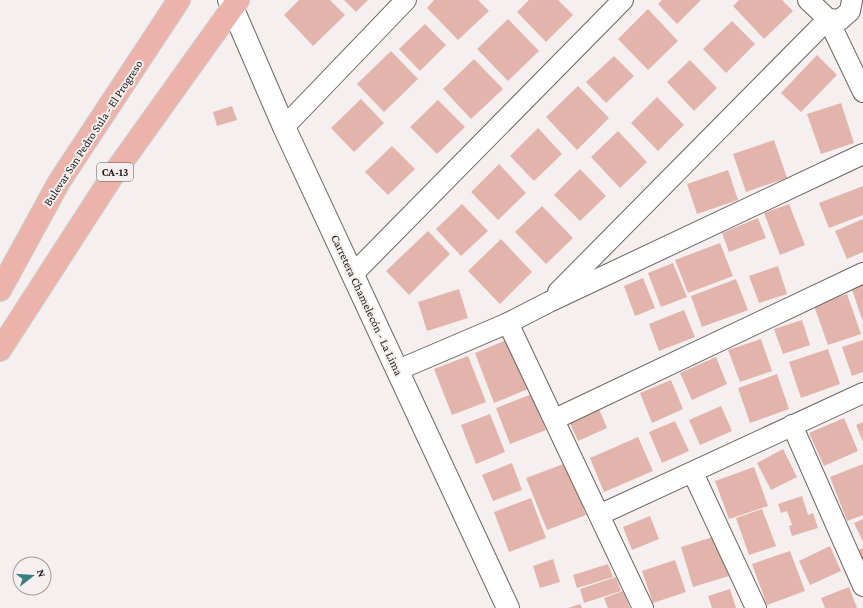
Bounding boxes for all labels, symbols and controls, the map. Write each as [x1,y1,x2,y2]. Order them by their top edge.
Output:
street label: Bulevar San Pedro Sula - El Progreso [40,57,146,209]
road number: CA-13 [97,163,133,181]
street label: Carretera Chamelecón - La Lima [328,232,406,378]
north arrow [12,556,52,596]
text: N [35,568,49,579]

